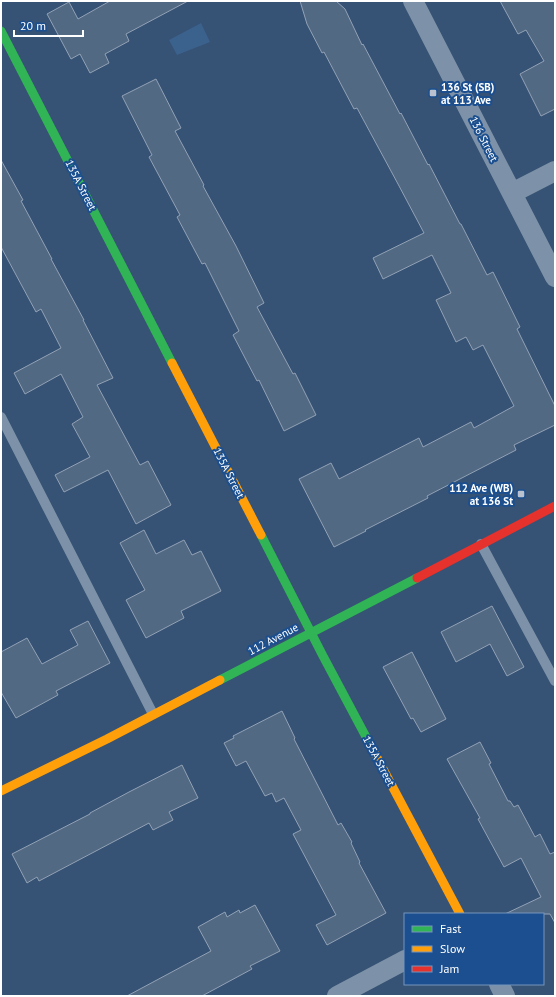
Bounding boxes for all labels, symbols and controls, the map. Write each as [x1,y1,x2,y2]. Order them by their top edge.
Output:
scale bar [14,12,83,38]
text: 20 m [20,18,46,33]
place label: 136 St (SB) at 113 Ave [441,80,494,107]
marker: 136 St (SB) at 113 Ave [428,88,438,98]
street label: 136 Street [467,114,501,164]
street label: 135A Street [62,157,100,213]
street label: 135A Street [210,445,248,501]
place label: 112 Ave (WB) at 136 St [449,481,513,508]
marker: 112 Ave (WB) at 136 St [516,489,526,499]
street label: 112 Avenue [245,620,301,658]
street label: 135A Street [360,733,398,789]
legend [404,913,544,985]
text: Fast [440,921,461,936]
text: Slow [440,941,465,956]
text: Jam [439,961,459,976]

